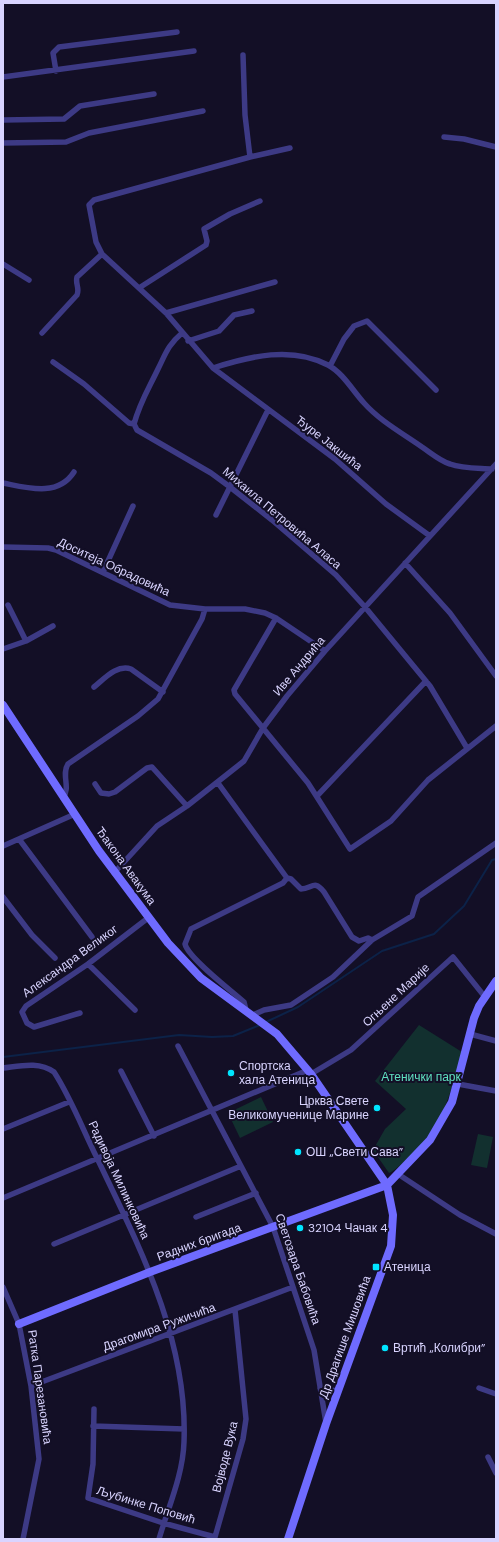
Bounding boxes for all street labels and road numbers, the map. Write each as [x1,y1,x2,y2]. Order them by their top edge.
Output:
street label: Ђуре Јакшића [292,412,366,474]
street label: Михаила Петровића Аласа [219,463,345,573]
street label: Доситеја Обрадовића [55,534,173,600]
street label: Иве Андрића [269,633,329,699]
street label: Ђакона Авакума [92,824,160,908]
street label: Александра Великог [19,921,121,1001]
street label: Огњене Марије [359,960,433,1030]
street label: Радивоја Милинковића [85,1118,154,1242]
street label: Светозара Бабовића [271,1211,325,1327]
street label: Радних бригада [155,1219,244,1265]
street label: Др Драгише Мишовића [315,1273,375,1401]
street label: Драгомира Ружичића [100,1299,218,1355]
street label: Ратка Парезановића [24,1329,56,1445]
street label: Војводе Вука [208,1419,242,1494]
street label: Љубинке Поповић [95,1482,197,1528]

